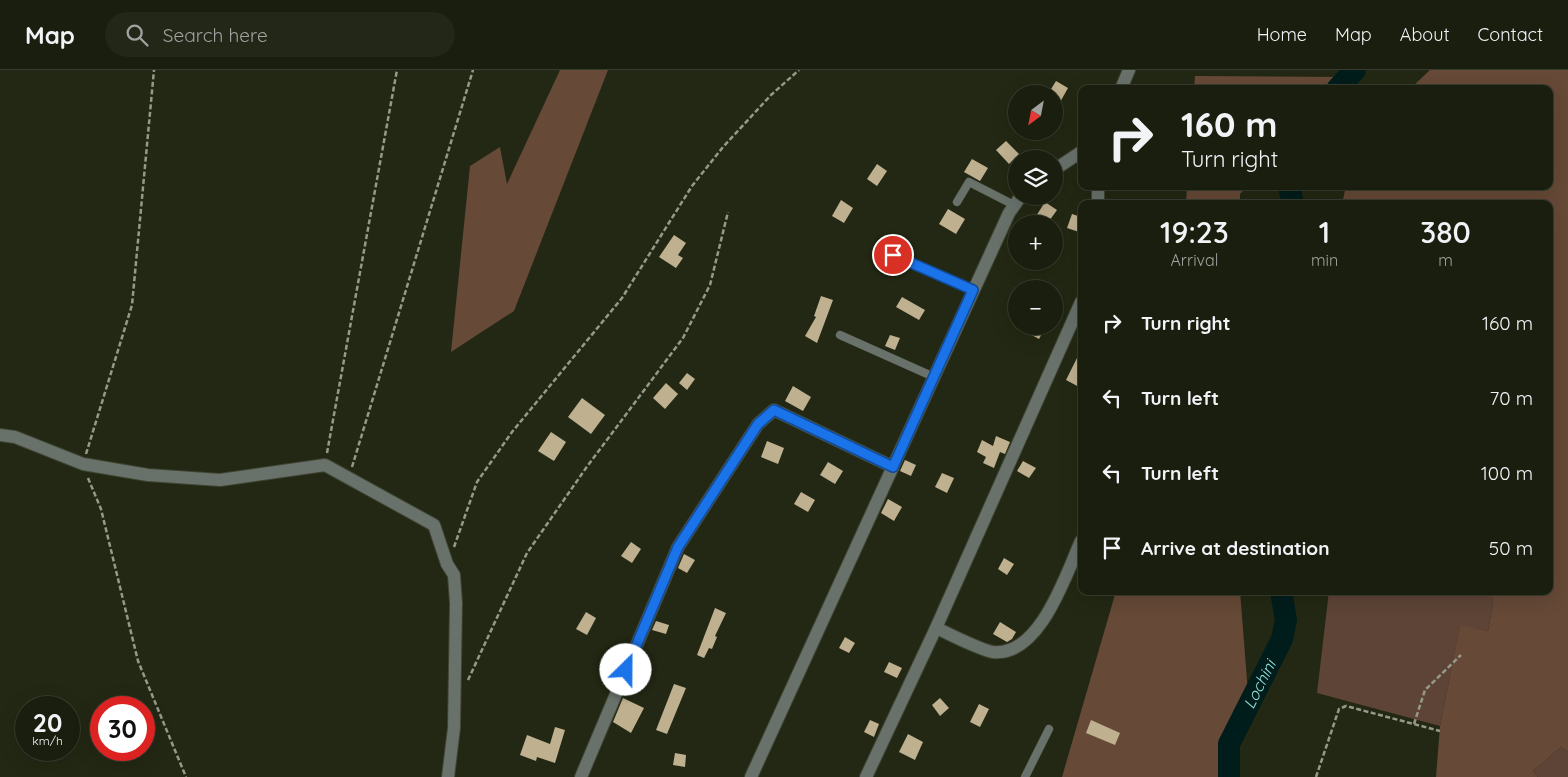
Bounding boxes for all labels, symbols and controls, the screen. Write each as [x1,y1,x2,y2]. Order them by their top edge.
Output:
search box [105,12,455,57]
text: Map [25,20,75,50]
icon: search [123,21,151,49]
text: Search here [163,23,268,47]
text: Home [1257,23,1307,46]
text: Map [1335,23,1372,46]
text: About [1400,23,1450,46]
text: Contact [1478,23,1543,46]
north arrow [1008,85,1062,140]
map controls [1008,85,1063,335]
text: 160 m [1181,102,1278,146]
icon: right [1098,105,1163,170]
text: Turn right [1181,145,1278,173]
button: layers [1008,150,1063,205]
text: 19:23 [1160,213,1229,251]
text: 1 [1319,213,1330,251]
text: 380 [1420,213,1471,251]
button: + [1008,215,1063,270]
pin [872,234,914,276]
icon: arrive [879,241,907,269]
text: Arrival [1170,250,1218,270]
text: min [1311,250,1338,270]
text: m [1438,250,1453,270]
button: − [1008,280,1063,335]
icon: right [1098,309,1126,337]
text: Turn right [1141,311,1230,335]
text: 160 m [1482,311,1533,335]
icon: left [1098,384,1126,412]
text: Turn left [1141,386,1219,410]
text: 70 m [1489,386,1533,410]
icon: left [1098,459,1126,487]
text: Turn left [1141,461,1219,485]
text: 100 m [1481,461,1533,485]
icon: arrive [1098,534,1126,562]
text: Arrive at destination [1141,536,1330,560]
text: 50 m [1489,536,1533,560]
position arrow [599,643,651,695]
water label: Lochini [1239,655,1280,712]
speed limit sign: 30 [90,696,155,761]
text: 20 [33,707,62,738]
text: km/h [32,733,63,748]

